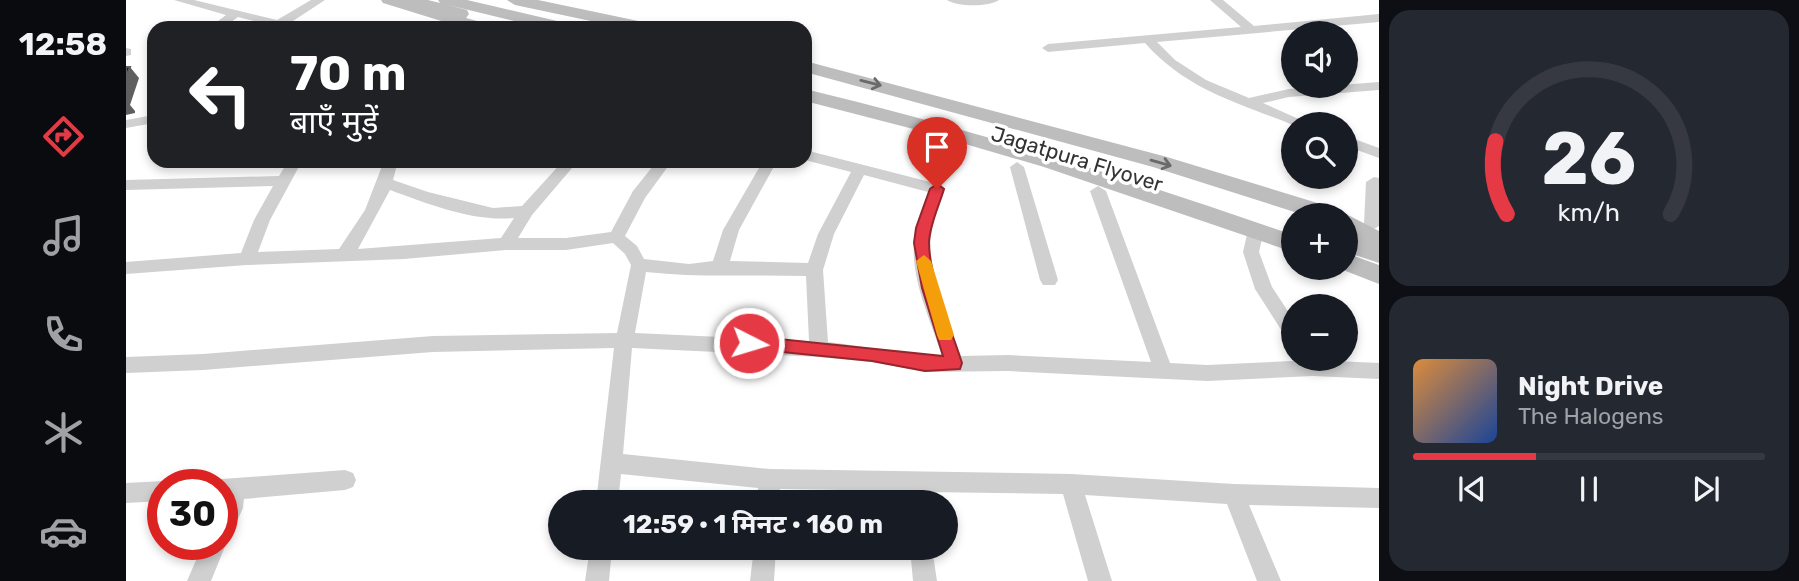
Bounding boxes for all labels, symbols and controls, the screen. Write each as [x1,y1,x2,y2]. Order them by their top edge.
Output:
map controls [1281,21,1358,371]
button: sound [1281,21,1358,98]
text: 12:58 [19,25,107,63]
text: 70 m [290,44,407,102]
icon: left [175,49,266,140]
one-way arrow [859,77,882,90]
text: बाएँ मुड़ें [290,103,378,141]
icon: directions [39,112,88,161]
button: search [1281,112,1358,189]
text: 26 [1542,116,1636,202]
pin [907,117,967,189]
street label: Jagatpura Flyover [988,121,1166,197]
icon: arrive [918,128,956,166]
one-way arrow [1150,157,1172,170]
text: km/h [1558,198,1620,227]
button: + [1281,203,1358,280]
icon: music [39,211,88,260]
button: − [1281,294,1358,371]
position arrow [712,306,786,380]
icon: phone [39,310,88,359]
text: Night Drive [1518,371,1663,402]
text: The Halogens [1518,402,1664,430]
icon: climate [39,408,88,457]
speed limit sign: 30 [147,469,238,560]
icon: previous [1453,470,1491,508]
icon: pause [1570,470,1608,508]
icon: next [1687,470,1725,508]
icon: car [39,507,88,556]
text: 12:59 · 1 मिनट · 160 m [623,509,883,540]

